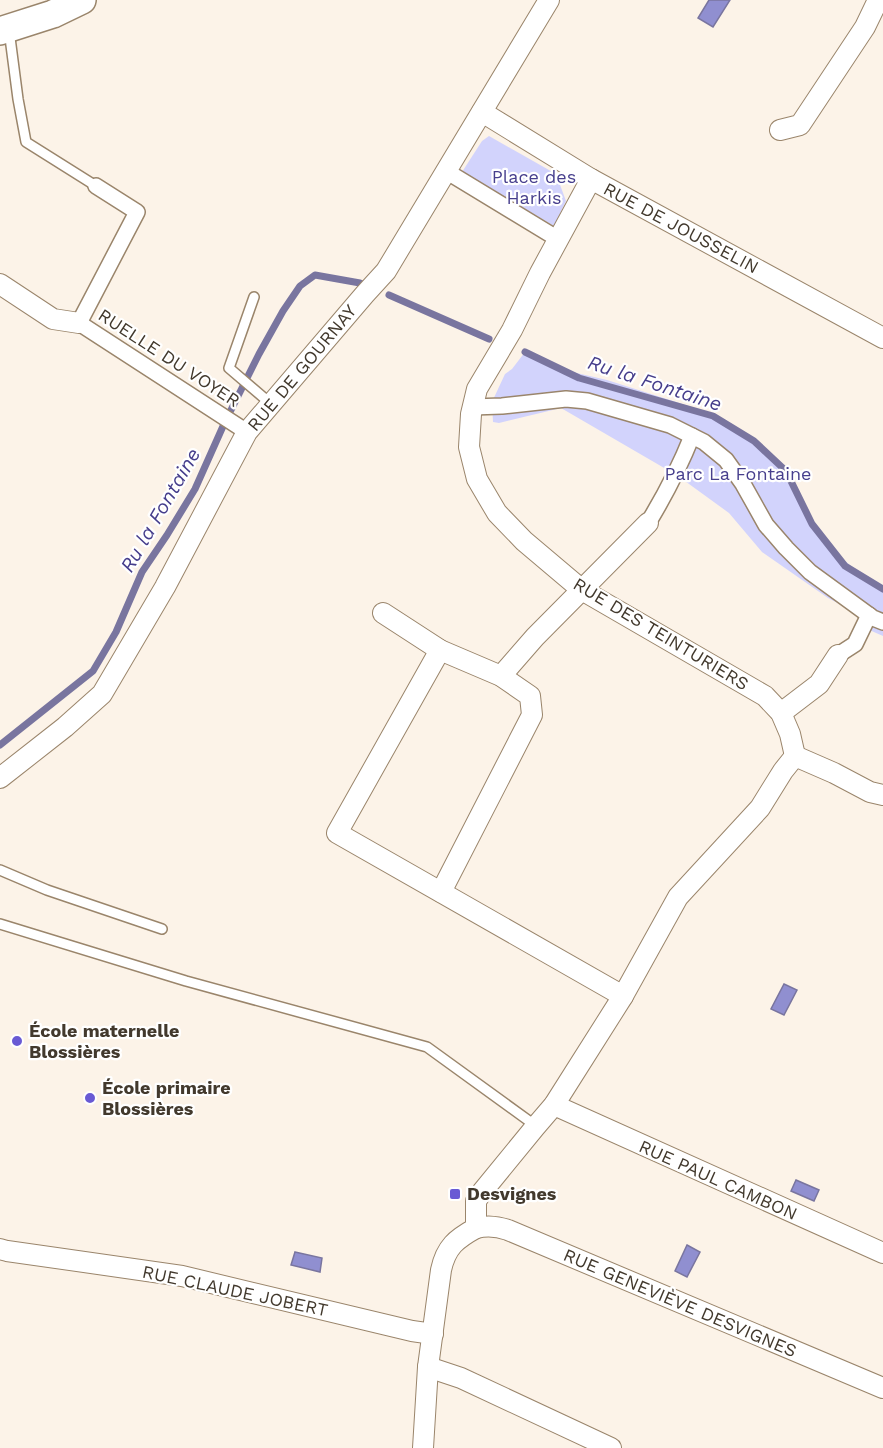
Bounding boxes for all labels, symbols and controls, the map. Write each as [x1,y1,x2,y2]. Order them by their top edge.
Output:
park label: Place des Harkis [492,166,576,208]
street label: RUE DE JOUSSELIN [600,178,762,277]
street label: RUE DE GOURNAY [243,300,361,435]
street label: RUELLE DU VOYER [95,304,244,411]
water label: Ru la Fontaine [585,350,725,416]
water label: Ru la Fontaine [115,444,205,576]
park label: Parc La Fontaine [665,463,811,484]
street label: RUE DES TEINTURIERS [570,573,753,694]
place label: École maternelle Blossières [29,1020,179,1062]
marker: École maternelle Blossières [10,1034,24,1048]
place label: École primaire Blossières [102,1077,231,1119]
marker: École primaire Blossières [83,1091,97,1105]
street label: RUE PAUL CAMBON [636,1135,801,1224]
place label: Desvignes [467,1183,557,1204]
marker: Desvignes [448,1187,462,1201]
street label: RUE GENEVIÈVE DESVIGNES [560,1244,800,1361]
street label: RUE CLAUDE JOBERT [140,1261,330,1320]

